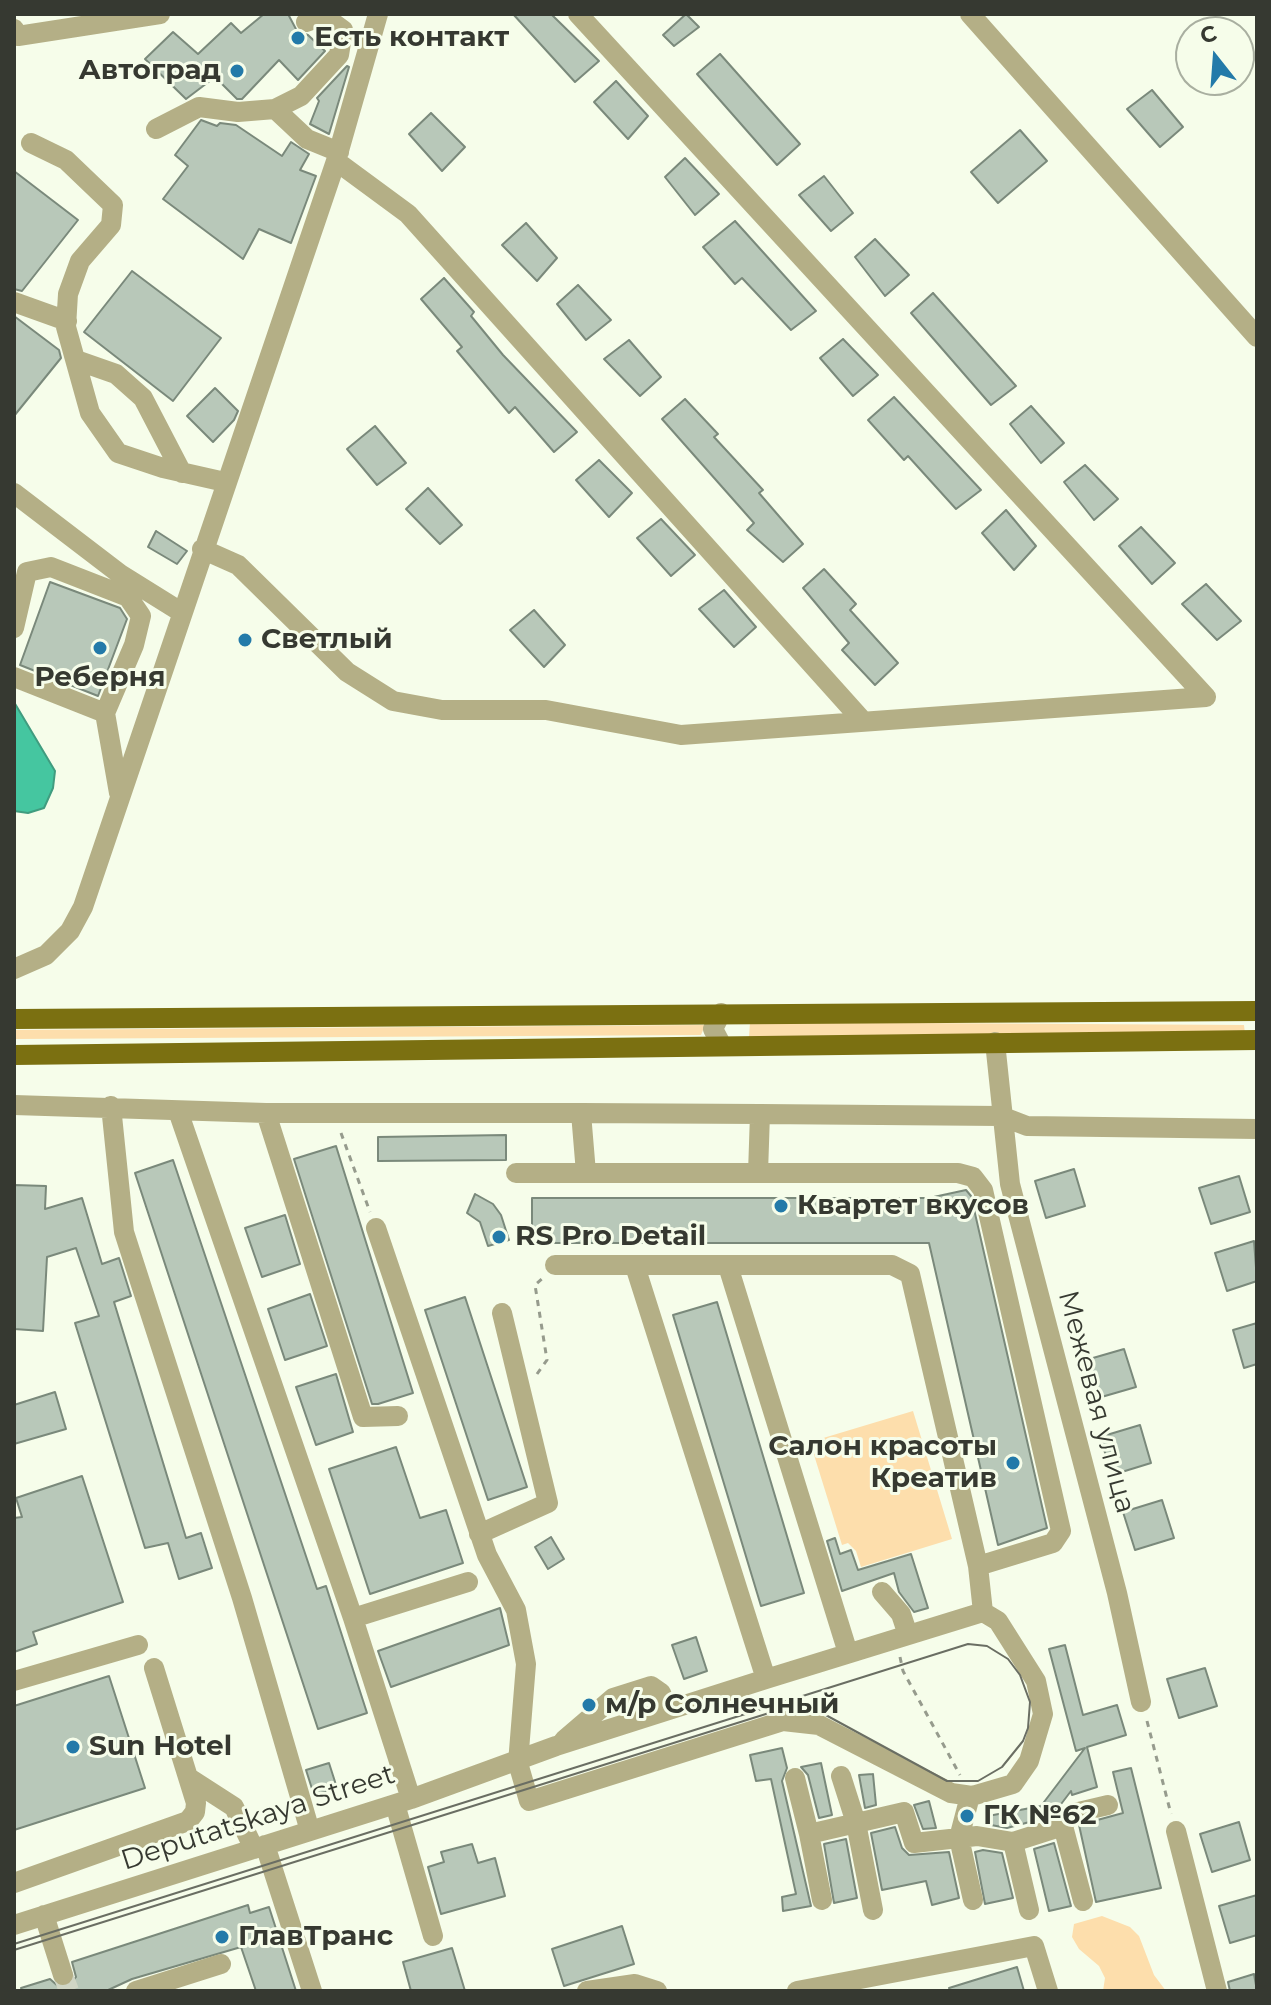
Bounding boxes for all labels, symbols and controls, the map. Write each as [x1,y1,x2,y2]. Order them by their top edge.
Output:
north arrow [1175,16,1255,96]
text: С [1197,19,1220,50]
place label: Есть контакт [314,21,509,55]
marker: Есть контакт [289,29,307,47]
place label: Автоград [78,54,221,88]
marker: Автоград [228,62,246,80]
place label: Светлый [261,623,393,657]
marker: Светлый [236,631,254,649]
marker: Реберня [91,639,109,657]
place label: Реберня [34,661,166,695]
place label: Квартет вкусов [797,1189,1029,1223]
marker: Квартет вкусов [772,1197,790,1215]
place label: RS Pro Detail [515,1220,706,1254]
marker: RS Pro Detail [490,1228,508,1246]
street label: Межевая улица [1050,1287,1142,1517]
place label: Салон красоты Креатив [768,1430,997,1496]
marker: Салон красоты Креатив [1004,1454,1022,1472]
place label: м/р Солнечный [605,1688,839,1722]
marker: м/р Солнечный [580,1696,598,1714]
place label: Sun Hotel [89,1730,232,1764]
marker: Sun Hotel [64,1738,82,1756]
street label: Deputatskaya Street [117,1758,399,1878]
place label: ГК №62 [983,1799,1097,1833]
marker: ГК №62 [958,1807,976,1825]
place label: ГлавТранс [238,1920,393,1954]
marker: ГлавТранс [213,1928,231,1946]

